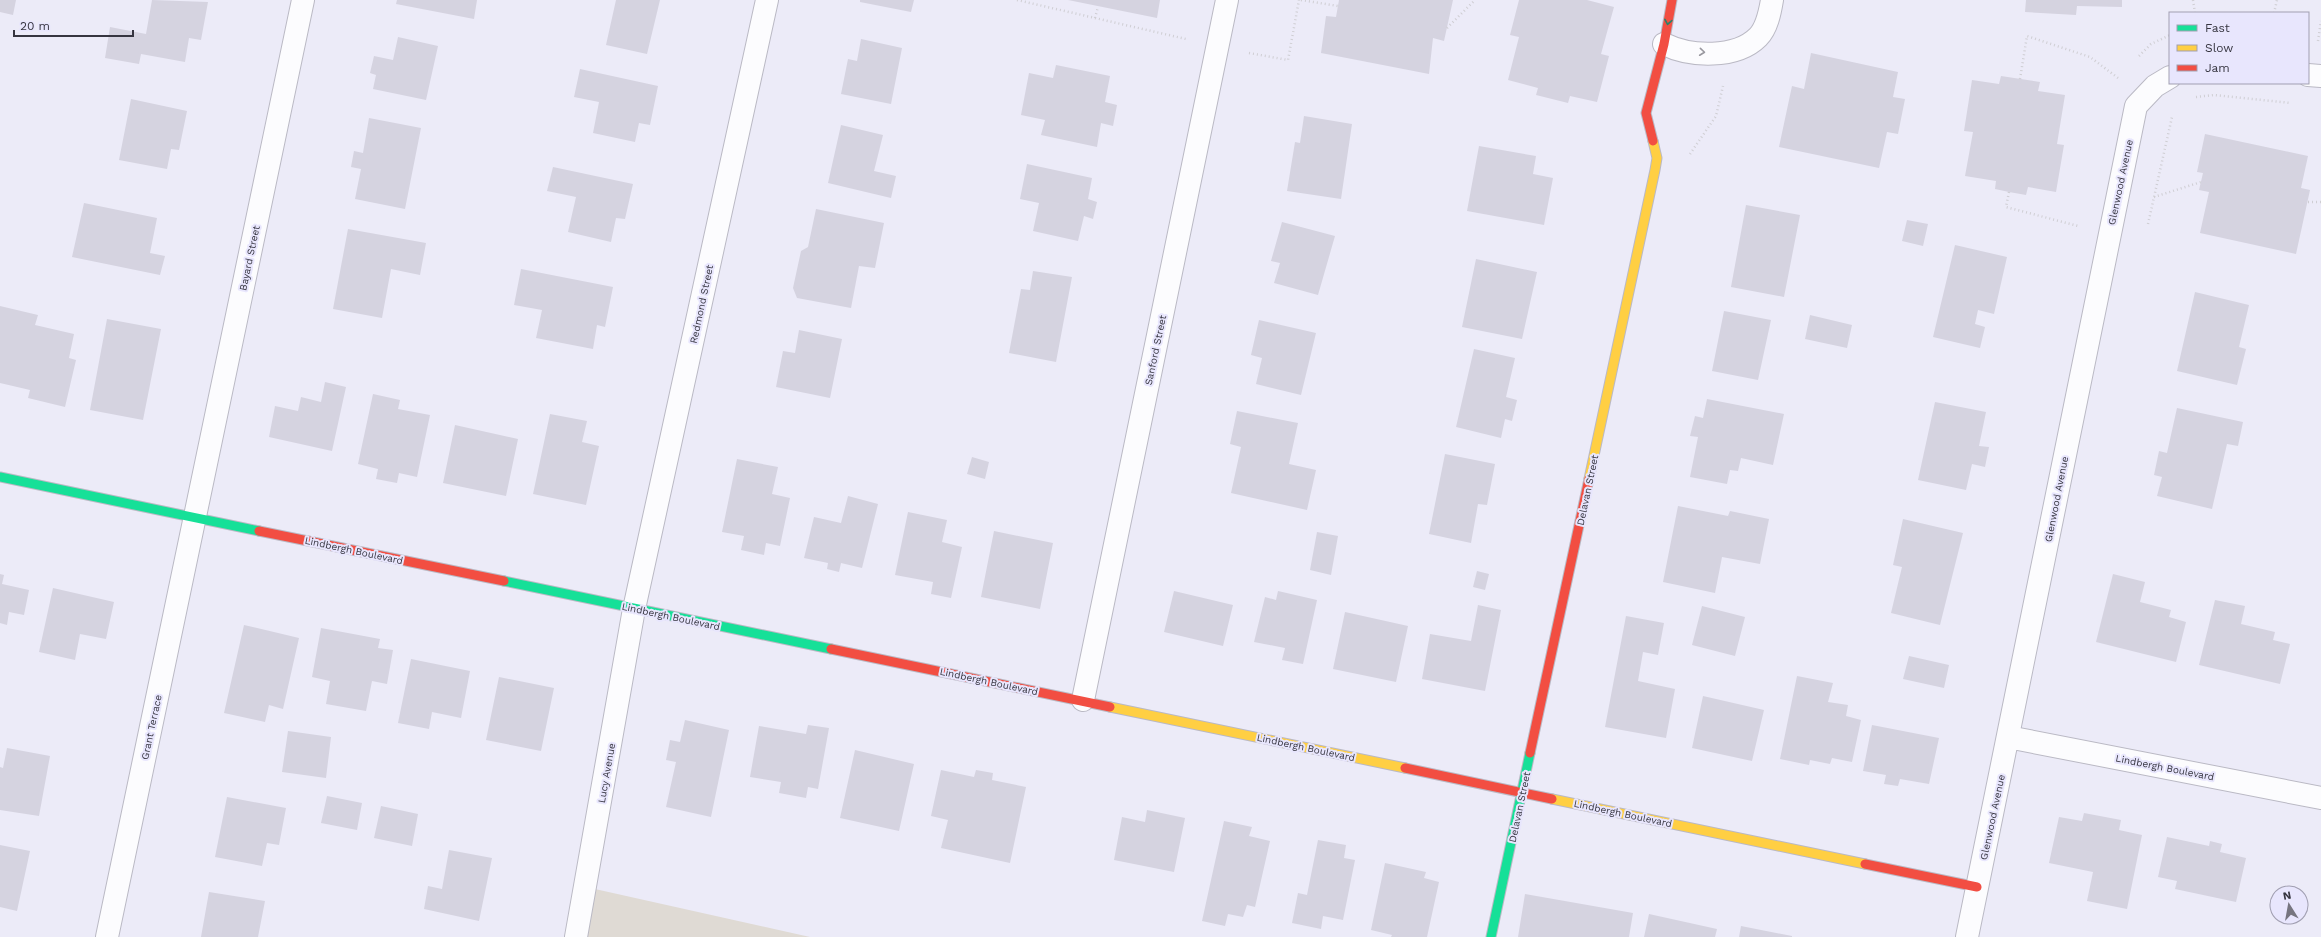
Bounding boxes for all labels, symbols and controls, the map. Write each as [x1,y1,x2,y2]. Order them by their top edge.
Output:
scale bar [14,12,133,38]
legend [2169,12,2309,84]
text: 20 m [20,19,50,33]
one-way arrow [1664,19,1673,25]
text: Fast [2205,21,2230,35]
text: Slow [2205,41,2233,55]
one-way arrow [1699,48,1705,57]
text: Jam [2205,61,2230,75]
street label: Glenwood Avenue [2106,138,2135,226]
street label: Bayard Street [237,224,262,292]
street label: Redmond Street [688,263,715,344]
street label: Sanford Street [1143,313,1168,386]
street label: Delavan Street [1575,453,1601,526]
street label: Glenwood Avenue [2043,455,2070,543]
street label: Lindbergh Boulevard [304,535,404,566]
street label: Lindbergh Boulevard [621,601,721,632]
street label: Lindbergh Boulevard [939,666,1039,697]
street label: Grant Terrace [139,693,164,761]
street label: Lindbergh Boulevard [1256,732,1356,763]
street label: Lucy Avenue [596,742,617,804]
street label: Lindbergh Boulevard [2115,753,2215,782]
street label: Delavan Street [1507,770,1533,843]
street label: Glenwood Avenue [1978,773,2007,861]
street label: Lindbergh Boulevard [1573,798,1673,829]
north arrow [2269,885,2309,925]
text: N [2282,889,2292,903]

